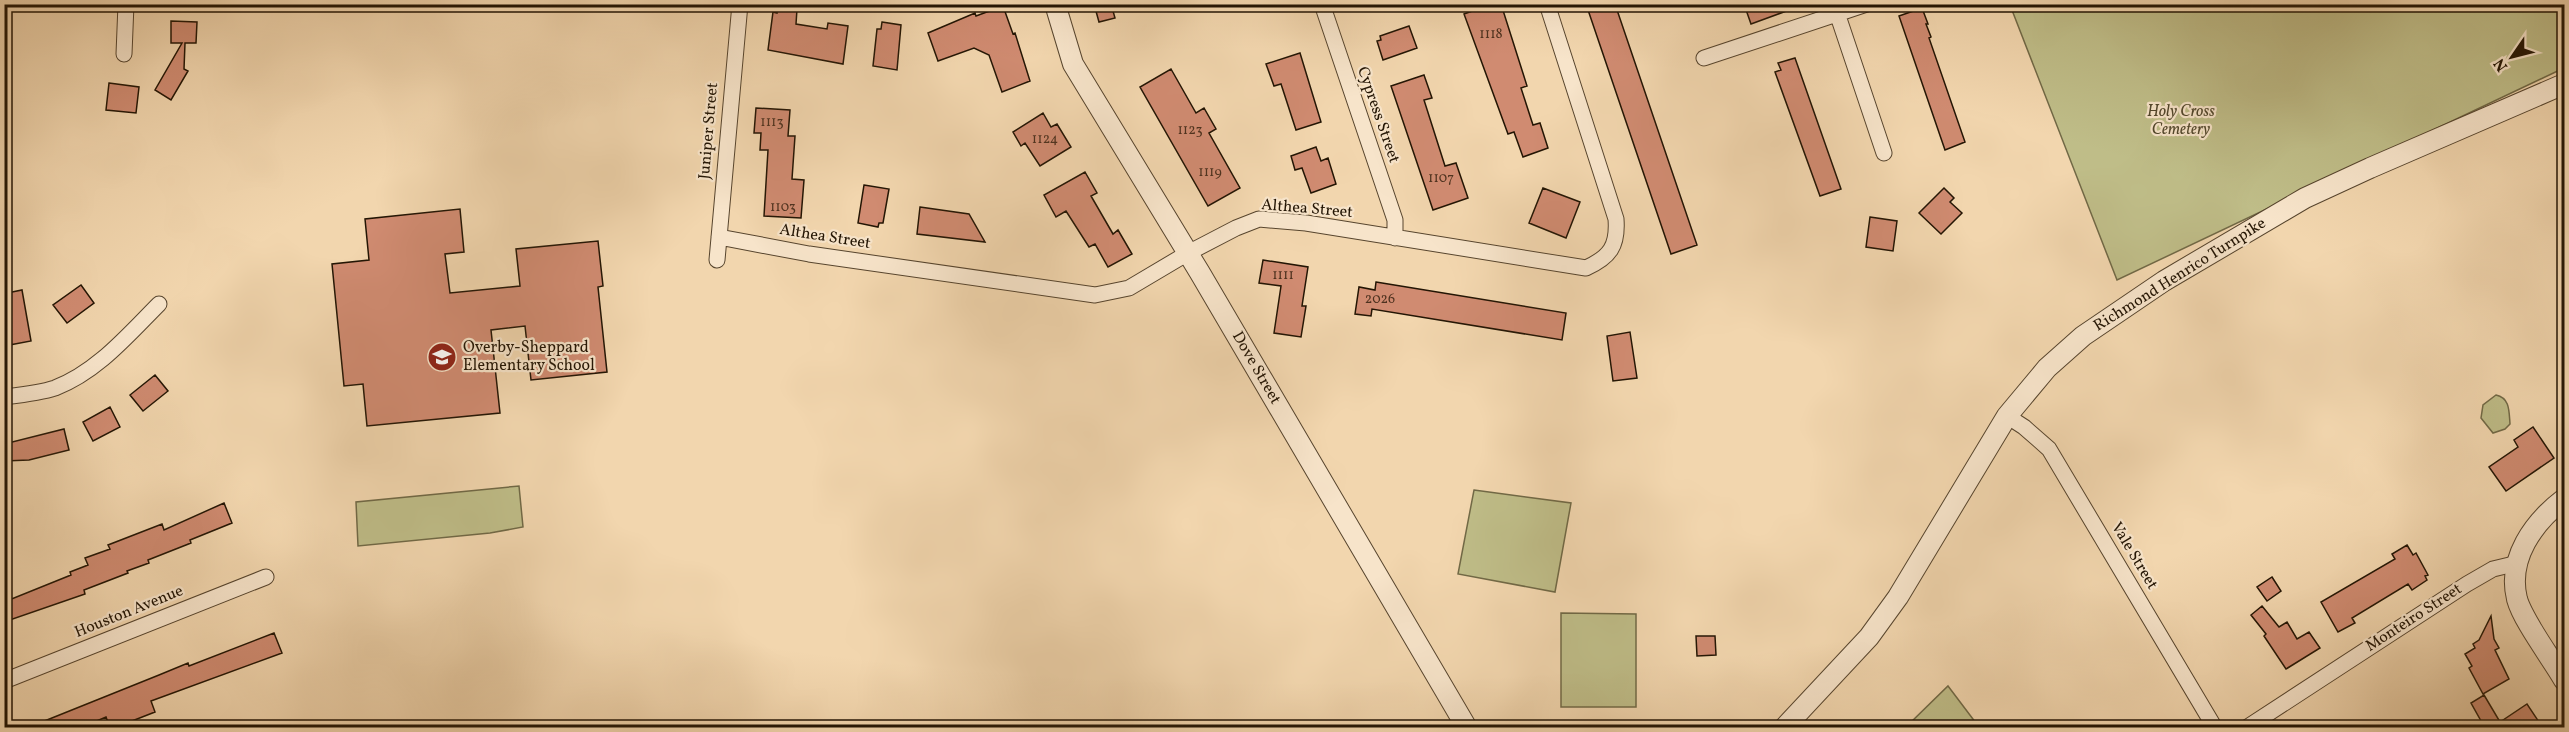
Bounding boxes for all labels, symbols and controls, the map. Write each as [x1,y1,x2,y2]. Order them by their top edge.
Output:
house number: 1118 [1479,25,1503,44]
north arrow [2482,27,2542,87]
text: N [2489,53,2514,76]
street label: Cypress Street [1351,64,1405,167]
street label: Juniper Street [694,81,724,180]
park label: Holy Cross Cemetery [2147,101,2215,141]
house number: 1113 [760,113,784,132]
house number: 1123 [1177,121,1203,140]
house number: 1124 [1032,130,1058,149]
house number: 1119 [1198,163,1222,182]
house number: 1107 [1428,169,1454,188]
street label: Althea Street [1260,194,1354,224]
house number: 1103 [770,198,796,217]
street label: Richmond Henrico Turnpike [2090,213,2270,337]
street label: Althea Street [778,219,872,255]
house number: 1111 [1272,266,1294,285]
house number: 2026 [1365,290,1395,309]
street label: Dove Street [1226,327,1286,409]
place label: Overby-Sheppard Elementary School [463,337,595,377]
school or university icon: Overby-Sheppard Elementary School [426,341,458,373]
street label: Vale Street [2105,518,2163,594]
street label: Monteiro Street [2362,578,2467,657]
street label: Houston Avenue [71,580,187,644]

